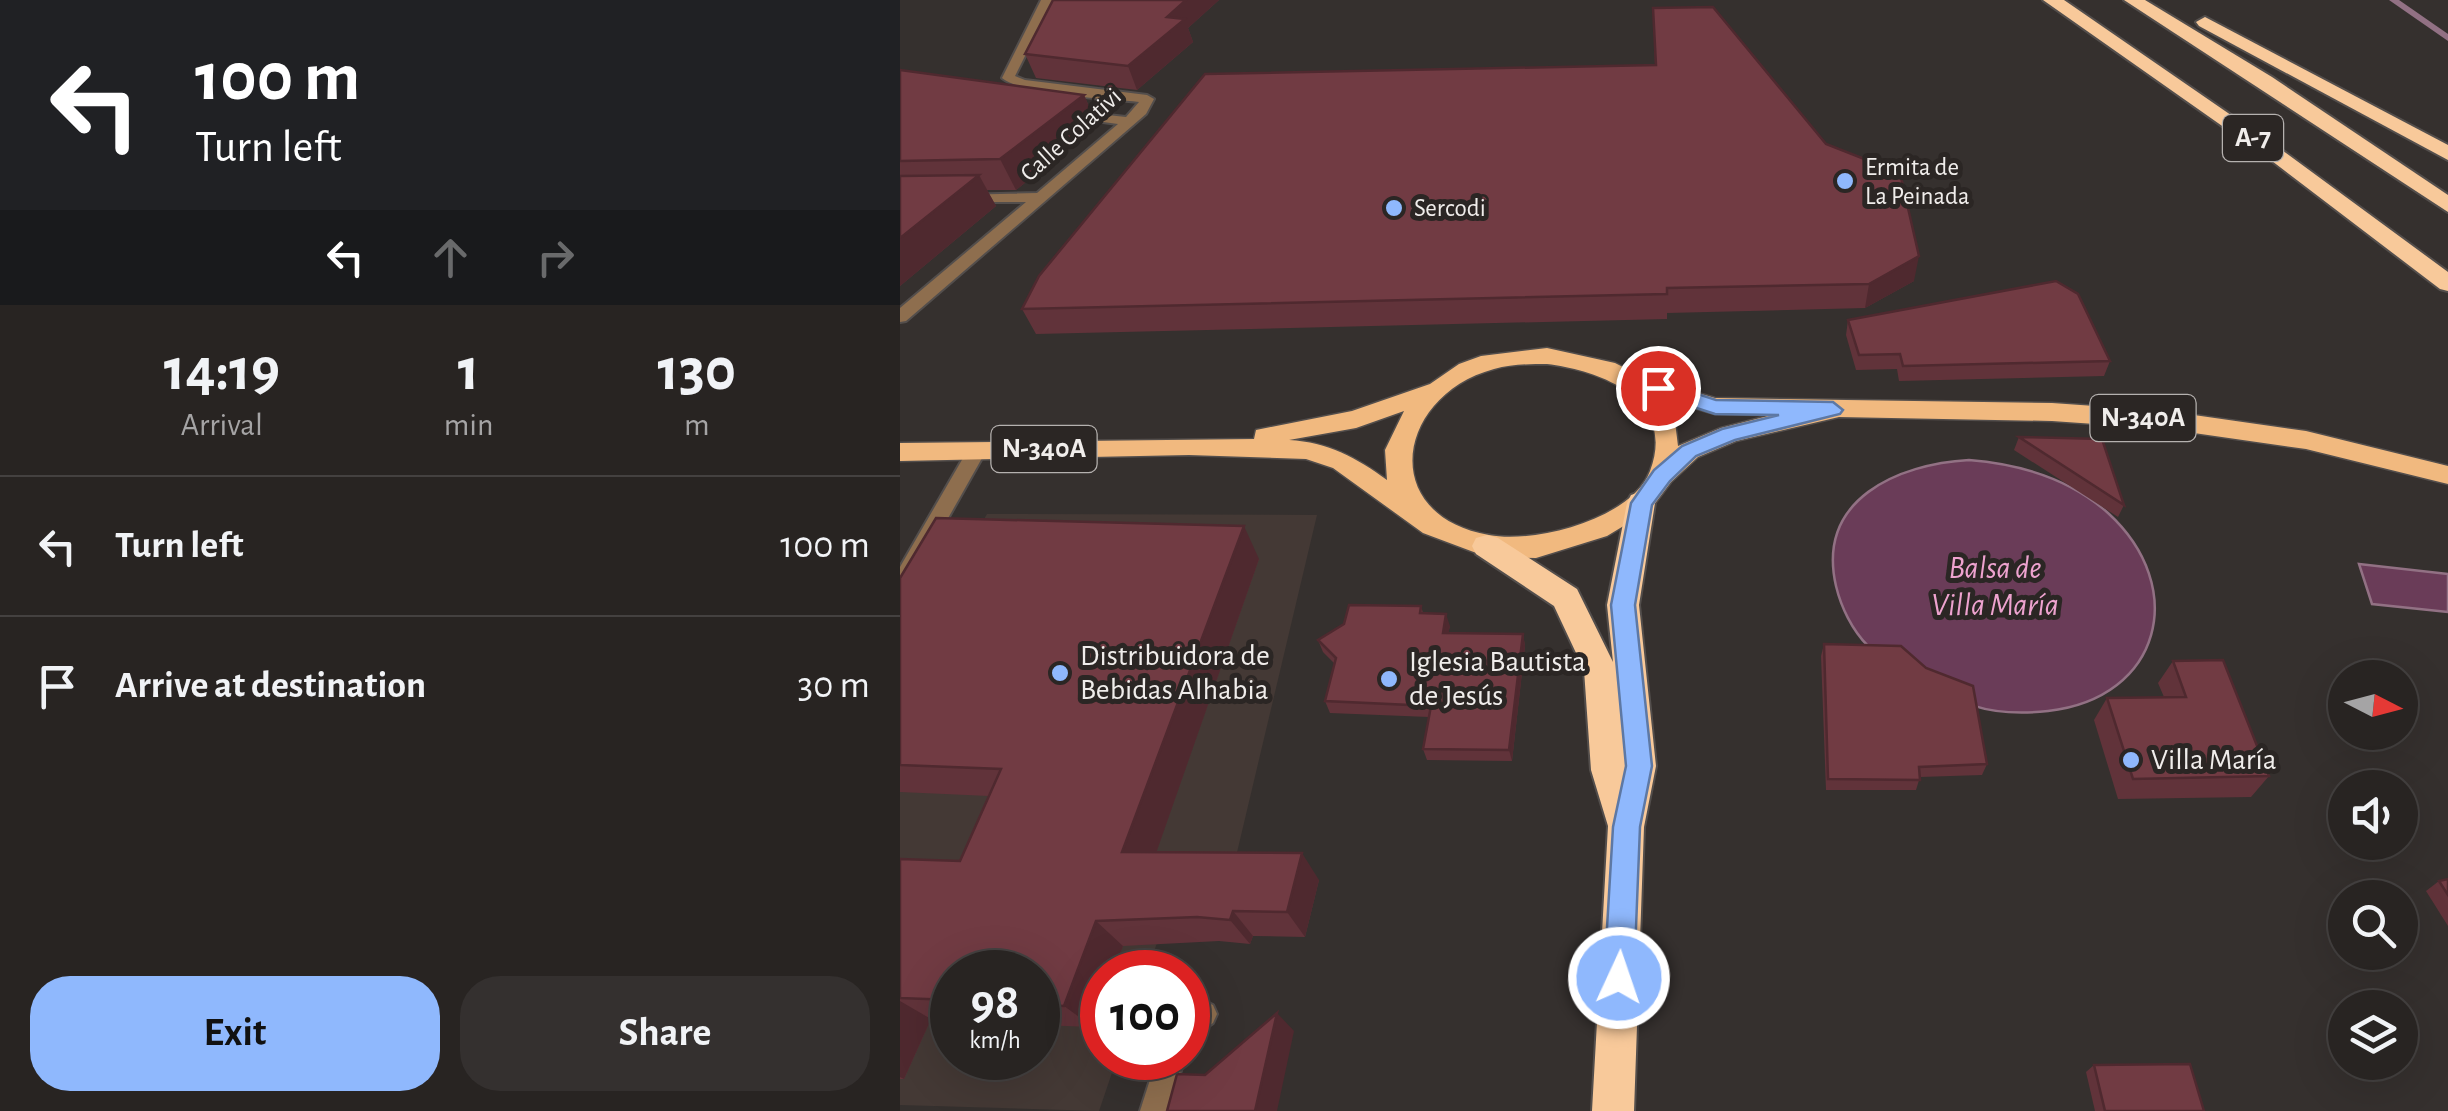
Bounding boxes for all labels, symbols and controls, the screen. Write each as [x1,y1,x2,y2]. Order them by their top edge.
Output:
icon: left [30,40,160,170]
text: 100 m [195,43,360,113]
street label: Calle Colativi [1016,84,1126,186]
road number: A-7 [2223,115,2283,161]
text: Turn left [195,125,342,170]
place label: Ermita de La Peinada [1865,155,1970,209]
marker: Ermita de La Peinada [1834,170,1856,192]
place label: Sercodi [1414,196,1486,221]
marker: Sercodi [1383,197,1405,219]
icon: left [318,230,373,285]
icon: ahead [423,230,478,285]
icon: right [528,230,583,285]
text: 14:19 [164,341,280,401]
text: 1 [458,341,479,401]
text: 130 [657,341,736,401]
pin [1616,346,1701,431]
icon: arrive [1631,361,1686,416]
road number: N-340A [2090,395,2196,441]
text: Arrival [181,409,263,441]
text: min [444,409,494,441]
text: m [684,409,710,441]
road number: N-340A [992,426,1096,472]
icon: left [30,519,85,574]
text: Turn left [115,527,243,565]
text: 100 m [780,527,870,565]
water label: Balsa de Villa María [1931,552,2059,621]
place label: Distribuidora de Bebidas Alhabia [1080,641,1270,705]
place label: Iglesia Bautista de Jesús [1409,647,1586,711]
icon: arrive [30,659,85,714]
north arrow [2328,660,2418,750]
map controls [2328,660,2418,1080]
marker: Distribuidora de Bebidas Alhabia [1049,662,1071,684]
text: Arrive at destination [115,667,426,705]
text: 30 m [798,667,870,705]
marker: Iglesia Bautista de Jesús [1378,668,1400,690]
place label: Villa María [2151,745,2277,775]
marker: Villa María [2120,749,2142,771]
button: sound [2328,770,2418,860]
button: search [2328,880,2418,970]
position arrow [1567,926,1671,1030]
speed limit sign: 100 [1080,950,1210,1080]
button: Exit [30,976,440,1091]
button: Share [460,976,870,1091]
text: 98 [971,978,1019,1028]
button: layers [2328,990,2418,1080]
text: km/h [969,1028,1021,1053]

